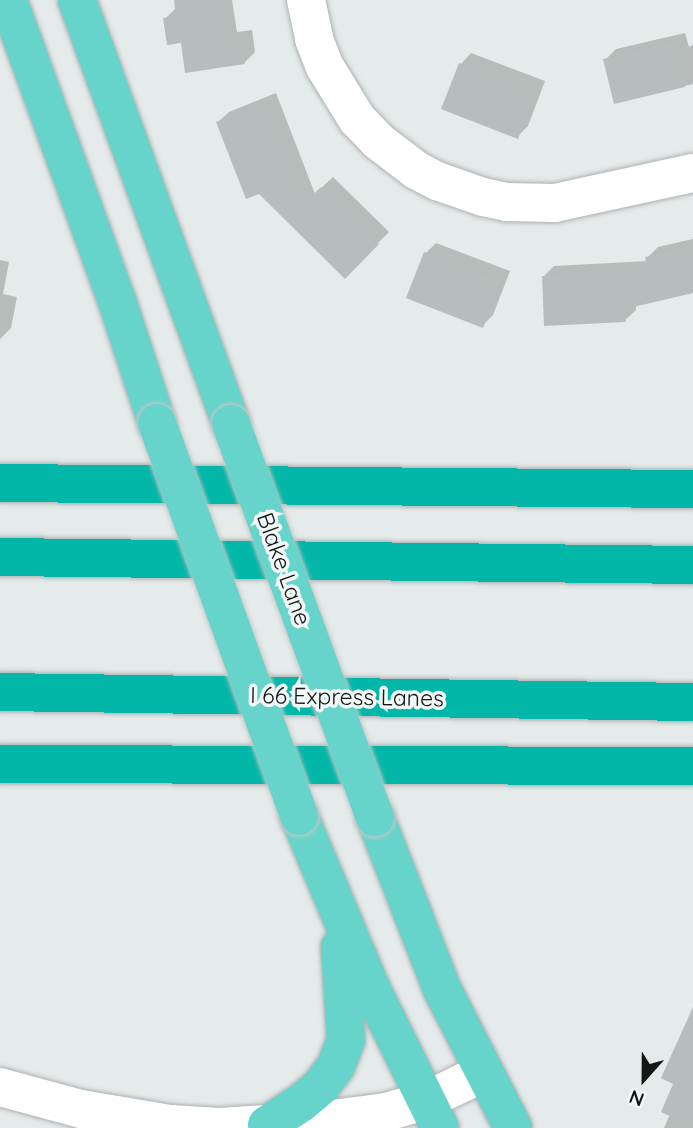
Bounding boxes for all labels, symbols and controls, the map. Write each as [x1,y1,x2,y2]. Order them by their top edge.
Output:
street label: Blake Lane [251,509,317,629]
street label: I 66 Express Lanes [250,682,444,712]
north arrow [609,1044,679,1114]
text: N [626,1085,647,1112]

